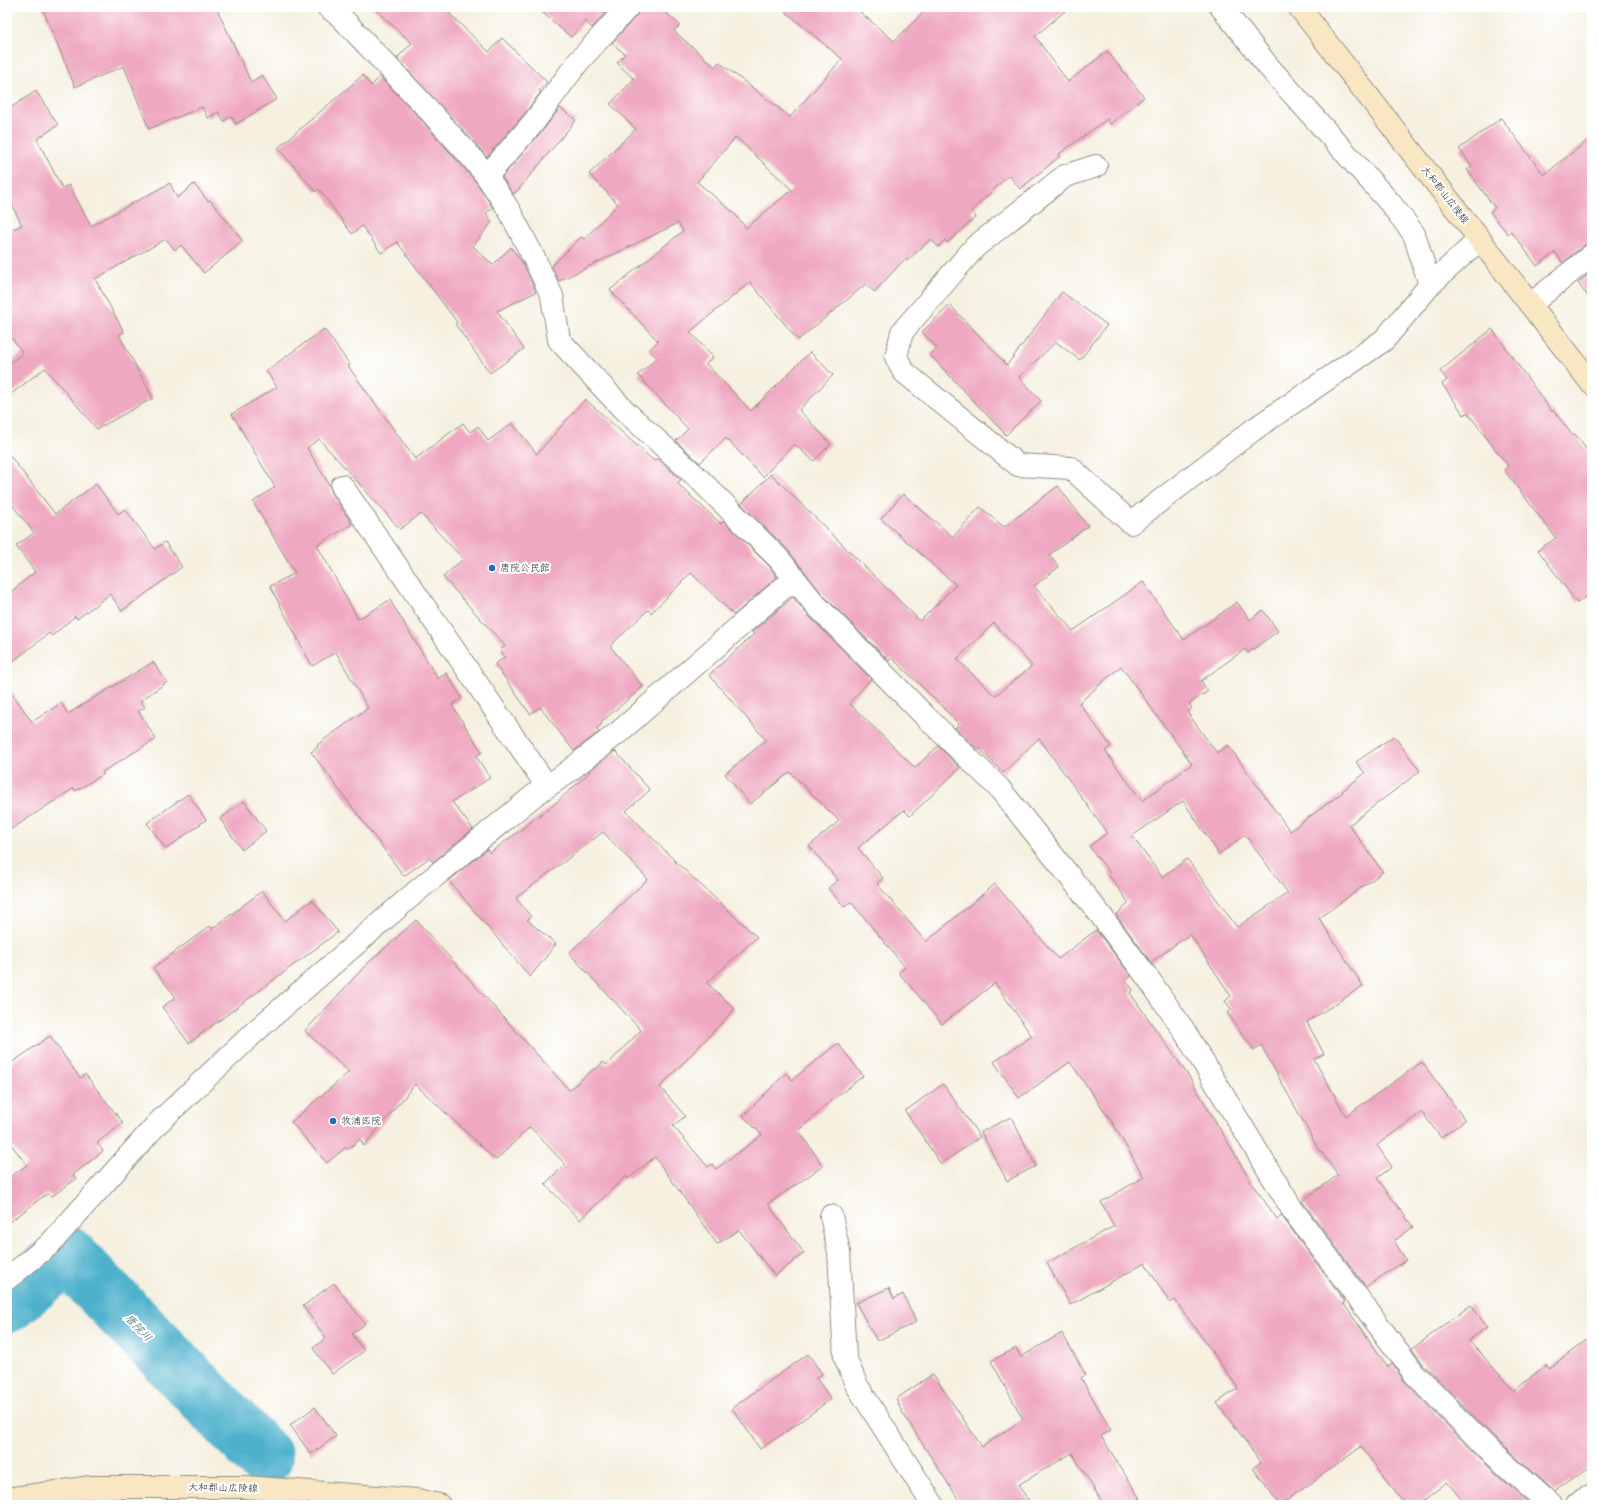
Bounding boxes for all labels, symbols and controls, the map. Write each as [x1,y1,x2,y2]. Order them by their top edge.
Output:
street label: 大和郡山広陵線 [1417,162,1473,228]
place label: 唐院公民館 [500,560,550,576]
marker: 唐院公民館 [487,563,497,573]
place label: 牧浦医院 [341,1113,381,1129]
marker: 牧浦医院 [328,1116,338,1126]
water label: 唐院川 [120,1310,156,1346]
street label: 大和郡山広陵線 [188,1479,258,1497]

